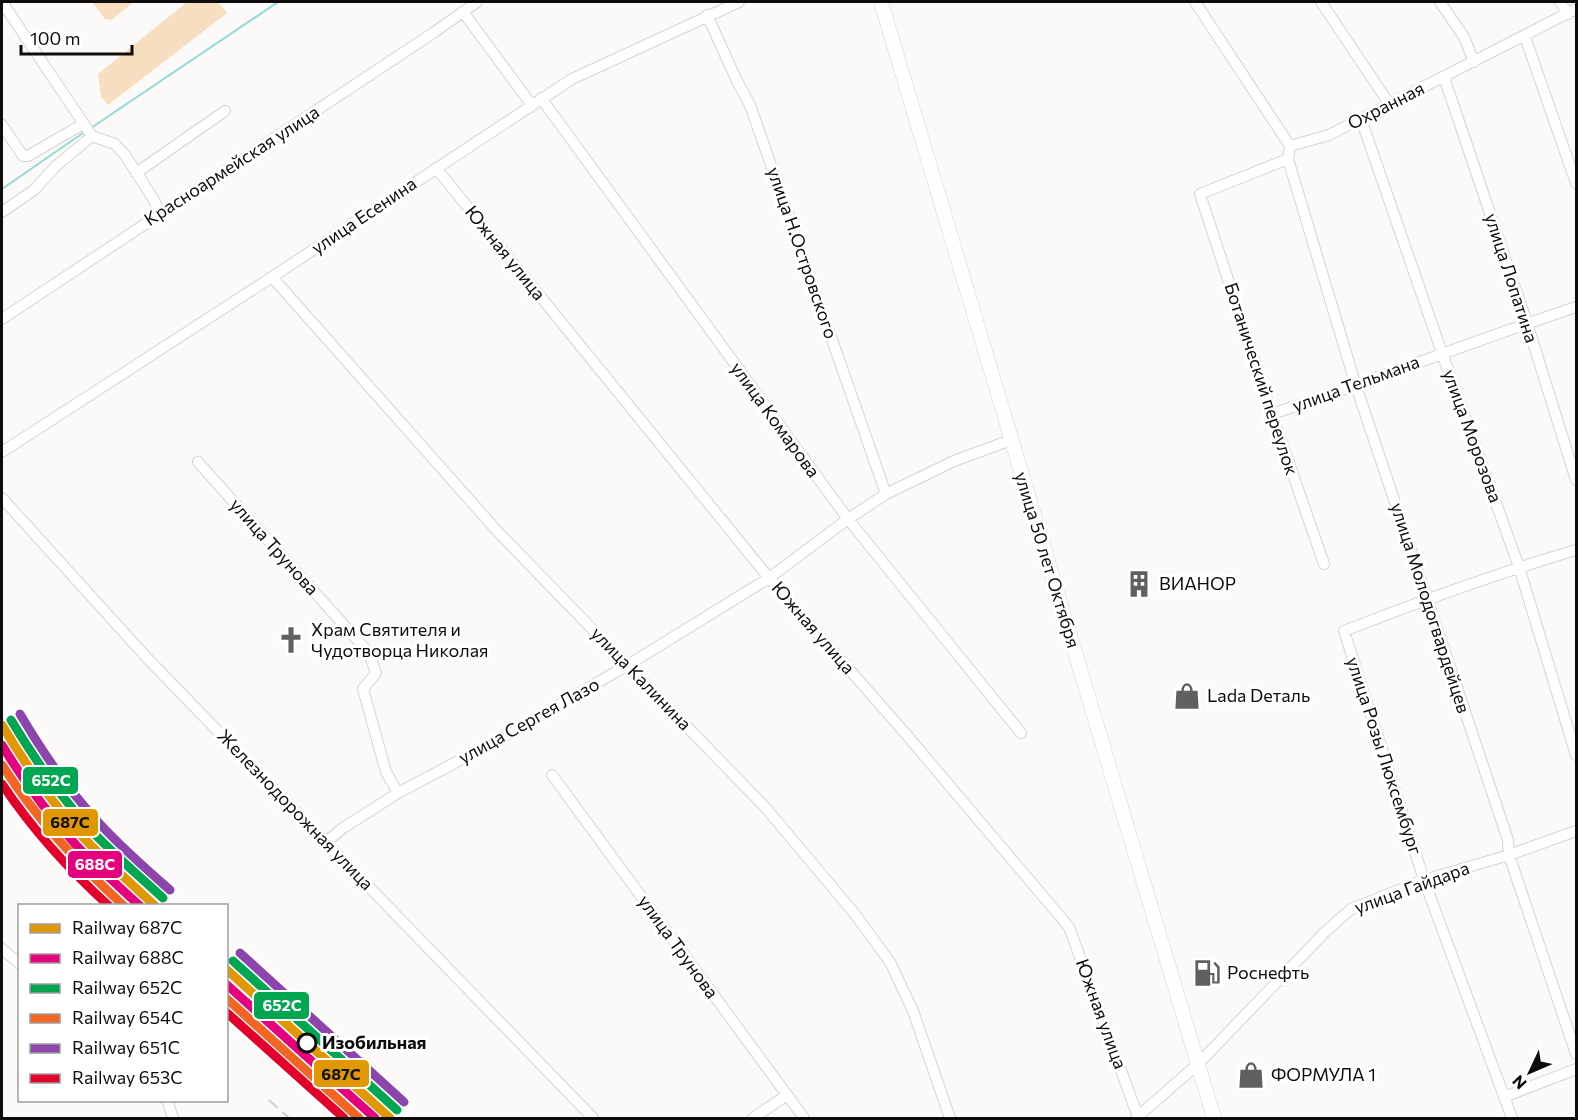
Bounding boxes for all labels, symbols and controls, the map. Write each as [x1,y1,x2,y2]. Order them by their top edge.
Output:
scale bar [21,18,132,56]
text: 100 m [30,27,80,49]
street label: Охранная [1343,76,1428,134]
street label: Красноармейская улица [140,100,323,230]
street label: улица Н.Островского [763,164,843,341]
street label: улица Есенина [307,172,420,258]
street label: Южная улица [461,201,551,304]
street label: улица Лопатина [1481,210,1543,345]
street label: Ботанический переулок [1220,280,1304,478]
street label: улица Тельмана [1289,350,1422,416]
street label: улица Комарова [727,357,825,481]
street label: улица Морозова [1439,366,1507,505]
street label: улица 50 лет Октября [1011,469,1085,651]
street label: улица Трунова [226,494,324,599]
street label: улица Молодогвардейцев [1386,500,1475,716]
building icon: ВИАНОР [1124,569,1154,599]
place label: ВИАНОР [1159,572,1236,594]
street label: Южная улица [768,577,860,678]
place label: Храм Святителя и Чудотворца Николая [311,618,488,661]
street label: улица Калинина [587,622,697,734]
church icon: Храм Святителя и Чудотворца Николая [276,625,306,655]
street label: улица Розы Люксембург [1343,654,1427,857]
street label: улица Сергея Лазо [454,672,603,768]
shop icon: Lada Dеталь [1172,681,1202,711]
place label: Lada Dеталь [1207,684,1310,706]
street label: Железнодорожная улица [213,724,378,894]
line badge: 652С [22,766,79,795]
text: 652С [31,770,71,789]
line badge: 687С [42,808,99,837]
text: 687С [50,812,90,831]
line badge: 688С [67,850,123,879]
text: 688С [75,854,115,873]
street label: улица Гайдара [1351,856,1472,918]
street label: улица Трунова [634,891,724,1002]
legend [18,904,228,1102]
text: Railway 687С [72,916,182,938]
text: Railway 688С [72,946,184,968]
street label: Южная улица [1072,956,1132,1072]
fuel station icon: Роснефть [1192,958,1222,988]
place label: Роснефть [1227,961,1309,983]
text: Railway 652С [72,976,182,998]
line badge: 652С [253,991,310,1020]
text: 652С [262,995,302,1014]
text: Railway 654С [72,1006,183,1028]
place label: Изобильная [322,1031,427,1053]
marker: Изобильная [297,1033,317,1053]
text: Railway 651С [72,1036,180,1058]
north arrow [1500,1042,1560,1102]
line badge: 687С [313,1059,370,1088]
shop icon: ФОРМУЛА 1 [1236,1060,1266,1090]
place label: ФОРМУЛА 1 [1271,1063,1376,1085]
text: 687С [321,1064,361,1083]
text: Railway 653С [72,1066,183,1088]
text: N [1508,1072,1530,1094]

